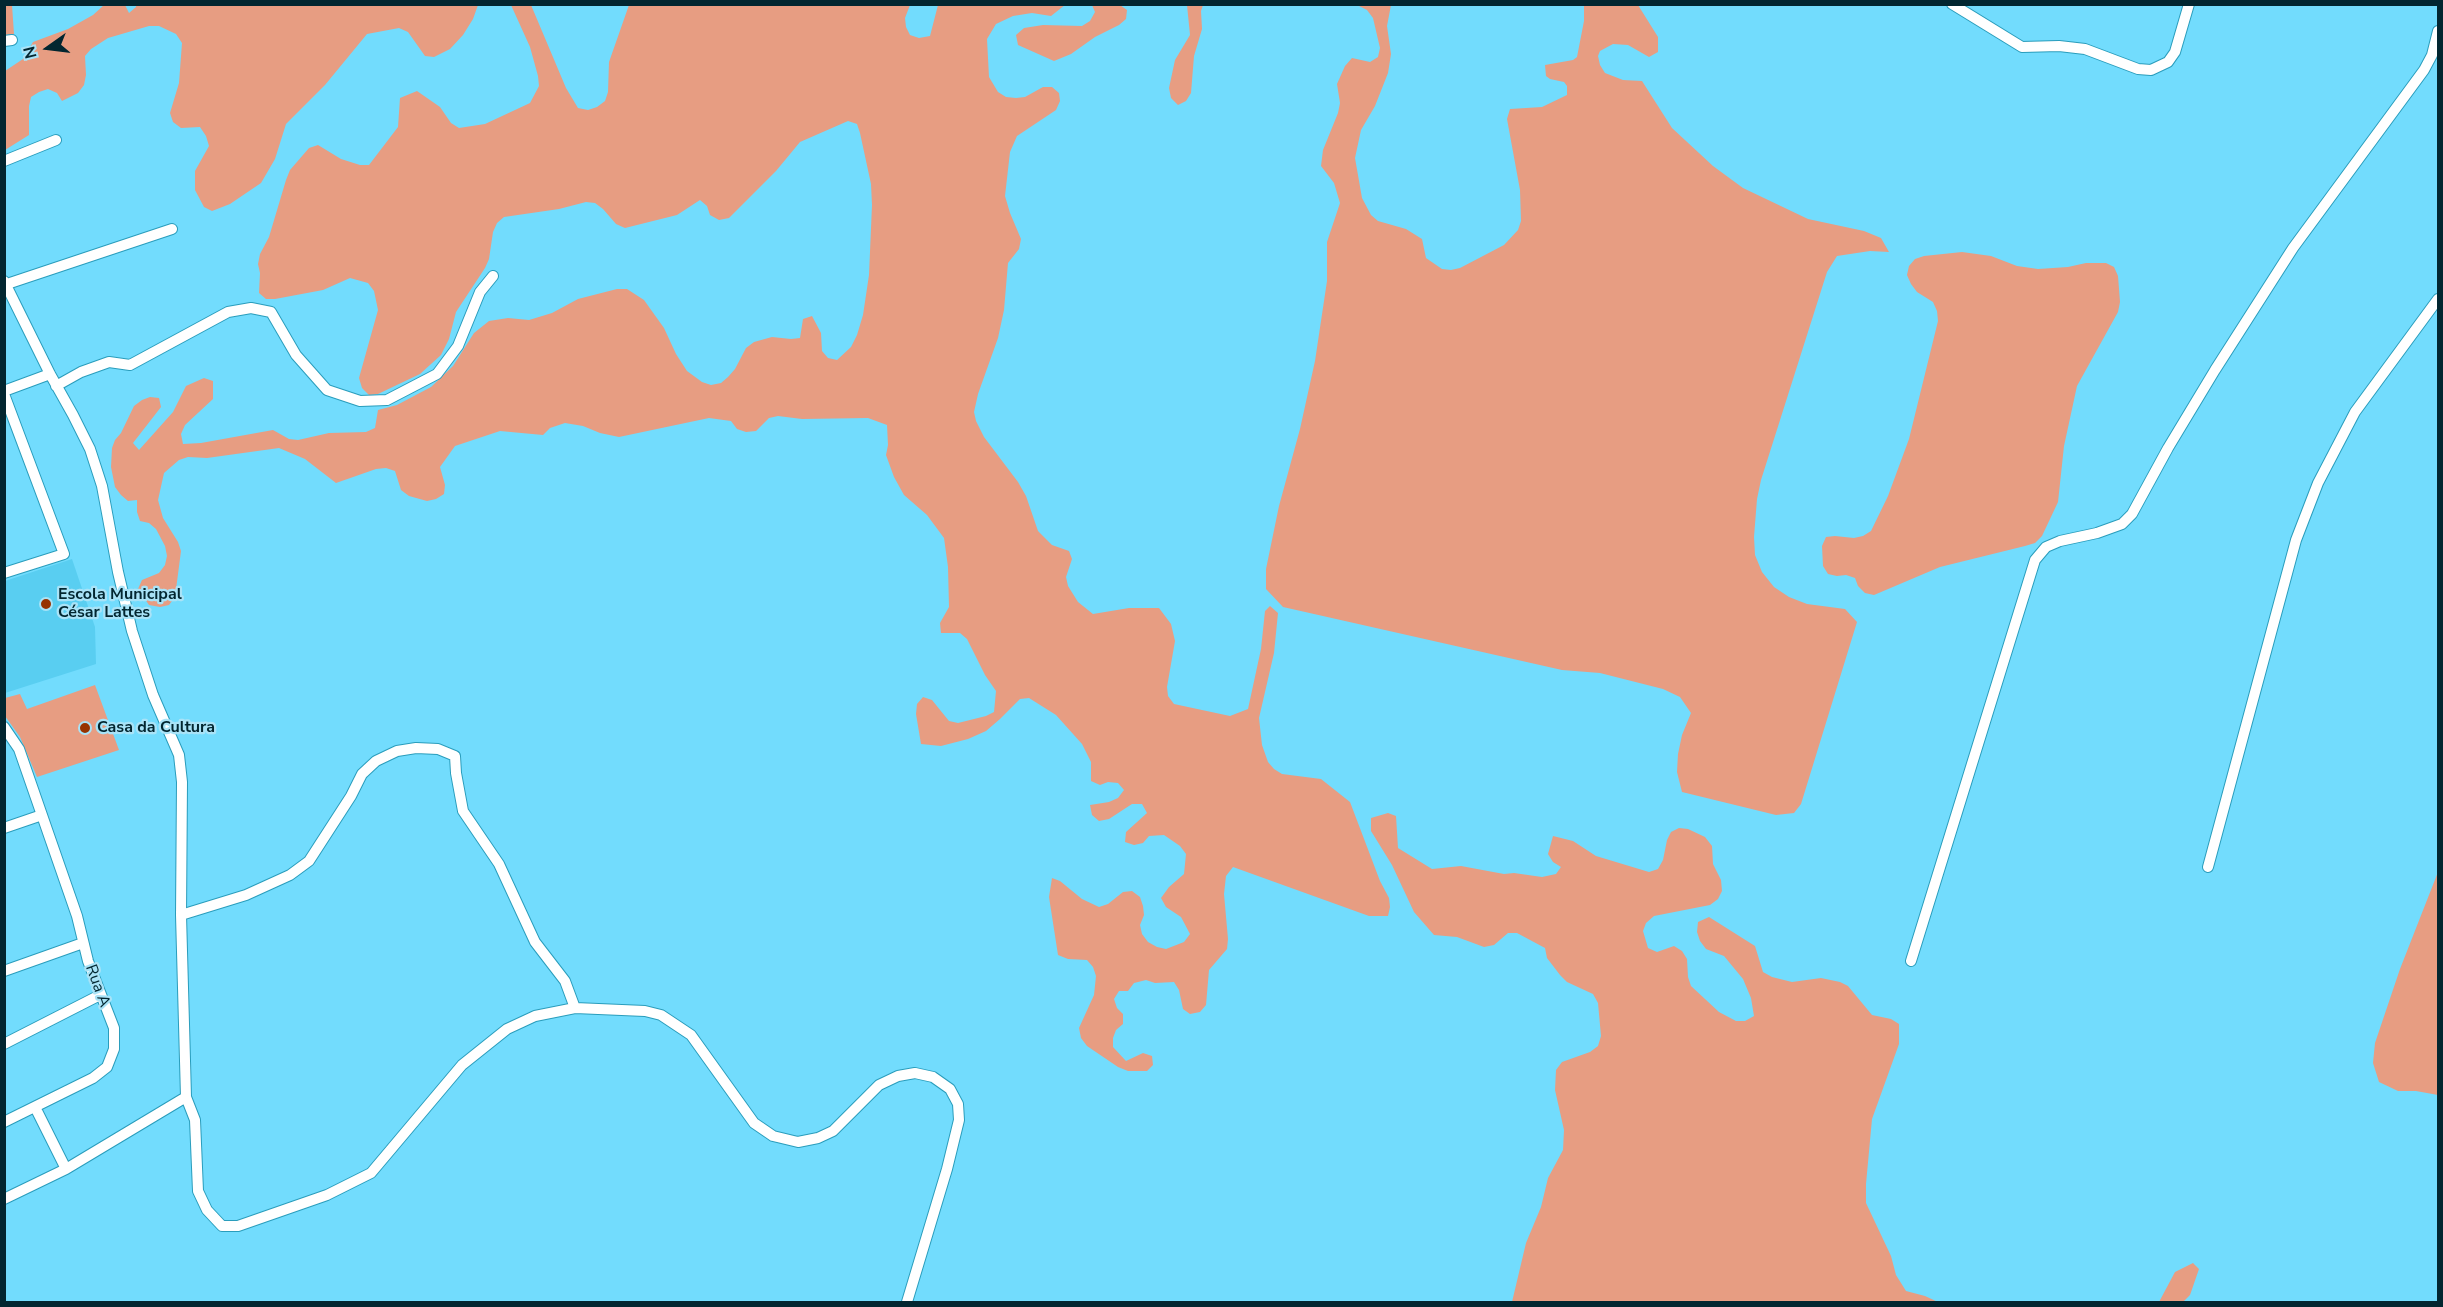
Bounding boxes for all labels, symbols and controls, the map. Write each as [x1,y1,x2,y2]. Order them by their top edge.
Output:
north arrow [18,18,78,78]
text: N [18,44,43,61]
place label: Escola Municipal César Lattes [58,585,182,623]
marker: Escola Municipal César Lattes [39,597,53,611]
place label: Casa da Cultura [97,718,215,738]
marker: Casa da Cultura [78,721,92,735]
street label: Rua A [80,962,114,1010]

